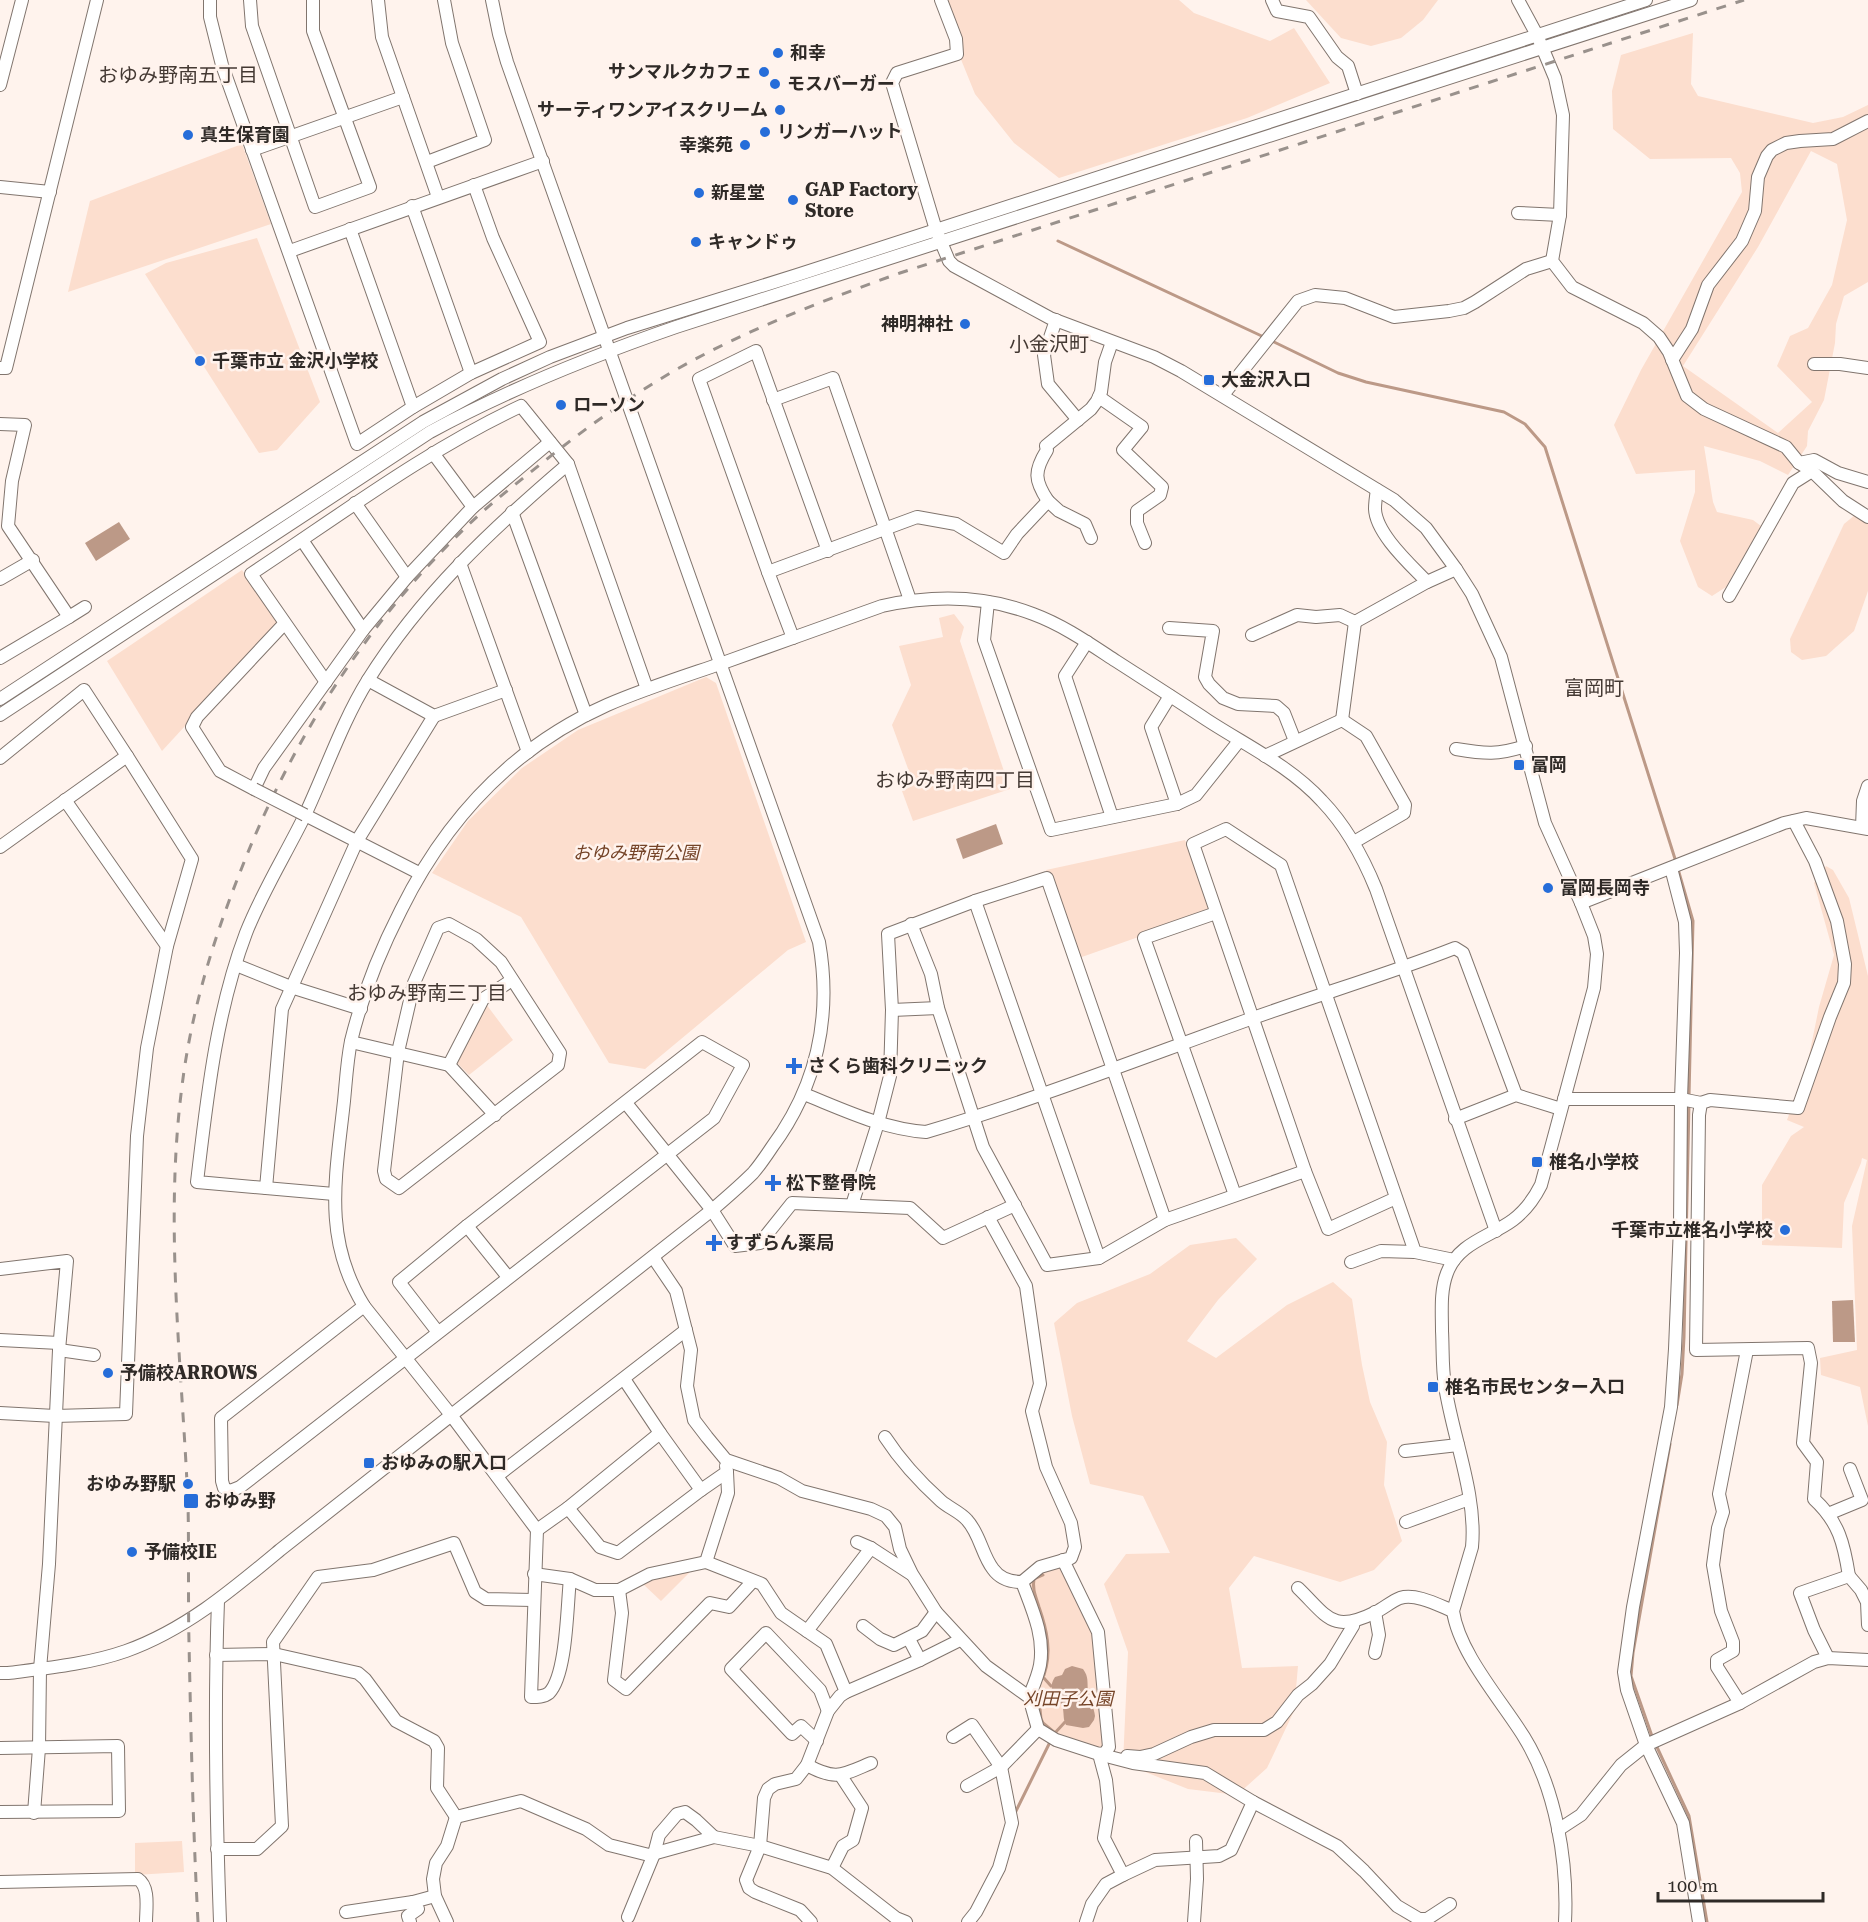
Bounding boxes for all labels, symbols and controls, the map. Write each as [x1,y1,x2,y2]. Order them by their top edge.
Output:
place label: 和幸 [790,42,826,63]
marker: 和幸 [771,46,785,60]
place label: サンマルクカフェ [608,61,752,82]
district label: おゆみ野南五丁目 [98,63,258,87]
marker: サンマルクカフェ [757,65,771,79]
place label: モスバーガー [787,73,895,94]
marker: モスバーガー [768,77,782,91]
place label: サーティワンアイスクリーム [537,99,768,120]
marker: サーティワンアイスクリーム [773,103,787,117]
place label: リンガーハット [777,121,903,142]
place label: 真生保育園 [200,124,290,145]
marker: リンガーハット [758,125,772,139]
marker: 真生保育園 [181,128,195,142]
place label: 幸楽苑 [679,134,733,155]
marker: 幸楽苑 [738,138,752,152]
place label: GAP Factory Store [805,179,918,221]
place label: 新星堂 [711,182,765,203]
marker: 新星堂 [692,186,706,200]
marker: GAP Factory Store [786,193,800,207]
place label: キャンドゥ [708,231,798,252]
marker: キャンドゥ [689,235,703,249]
place label: 神明神社 [881,313,953,334]
marker: 神明神社 [958,317,972,331]
district label: 小金沢町 [1009,332,1089,356]
place label: 千葉市立 金沢小学校 [212,350,379,371]
marker: 千葉市立 金沢小学校 [193,354,207,368]
place label: 大金沢入口 [1221,369,1311,390]
marker: 大金沢入口 [1202,373,1216,387]
place label: ローソン [573,394,645,415]
marker: ローソン [554,398,568,412]
district label: 富岡町 [1564,676,1624,700]
place label: 富岡 [1531,754,1567,775]
marker: 富岡 [1512,758,1526,772]
district label: おゆみ野南四丁目 [875,768,1035,792]
park label: おゆみ野南公園 [573,842,702,863]
place label: 富岡長岡寺 [1560,877,1650,898]
marker: 富岡長岡寺 [1541,881,1555,895]
district label: おゆみ野南三丁目 [347,981,507,1005]
place label: さくら歯科クリニック [808,1055,988,1076]
marker: さくら歯科クリニック [785,1057,803,1075]
place label: 椎名小学校 [1549,1151,1639,1172]
marker: 椎名小学校 [1530,1155,1544,1169]
place label: 松下整骨院 [786,1172,876,1193]
marker: 松下整骨院 [764,1174,782,1192]
place label: 千葉市立椎名小学校 [1611,1219,1773,1240]
marker: 千葉市立椎名小学校 [1778,1223,1792,1237]
place label: すずらん薬局 [726,1232,834,1253]
marker: すずらん薬局 [707,1236,721,1250]
place label: 予備校ARROWS [120,1362,257,1383]
marker: 予備校ARROWS [101,1366,115,1380]
place label: 椎名市民センター入口 [1445,1376,1625,1397]
marker: 椎名市民センター入口 [1426,1380,1440,1394]
place label: おゆみの駅入口 [381,1452,507,1473]
marker: おゆみの駅入口 [362,1456,376,1470]
place label: おゆみ野駅 [86,1473,176,1494]
marker: おゆみ野駅 [181,1477,195,1491]
place label: おゆみ野 [204,1490,276,1511]
marker: おゆみ野 [182,1492,200,1510]
place label: 予備校IE [144,1541,217,1562]
marker: 予備校IE [125,1545,139,1559]
park label: 刈田子公園 [1023,1688,1116,1709]
scale bar [1658,1865,1823,1903]
text: 100 m [1667,1875,1718,1896]

